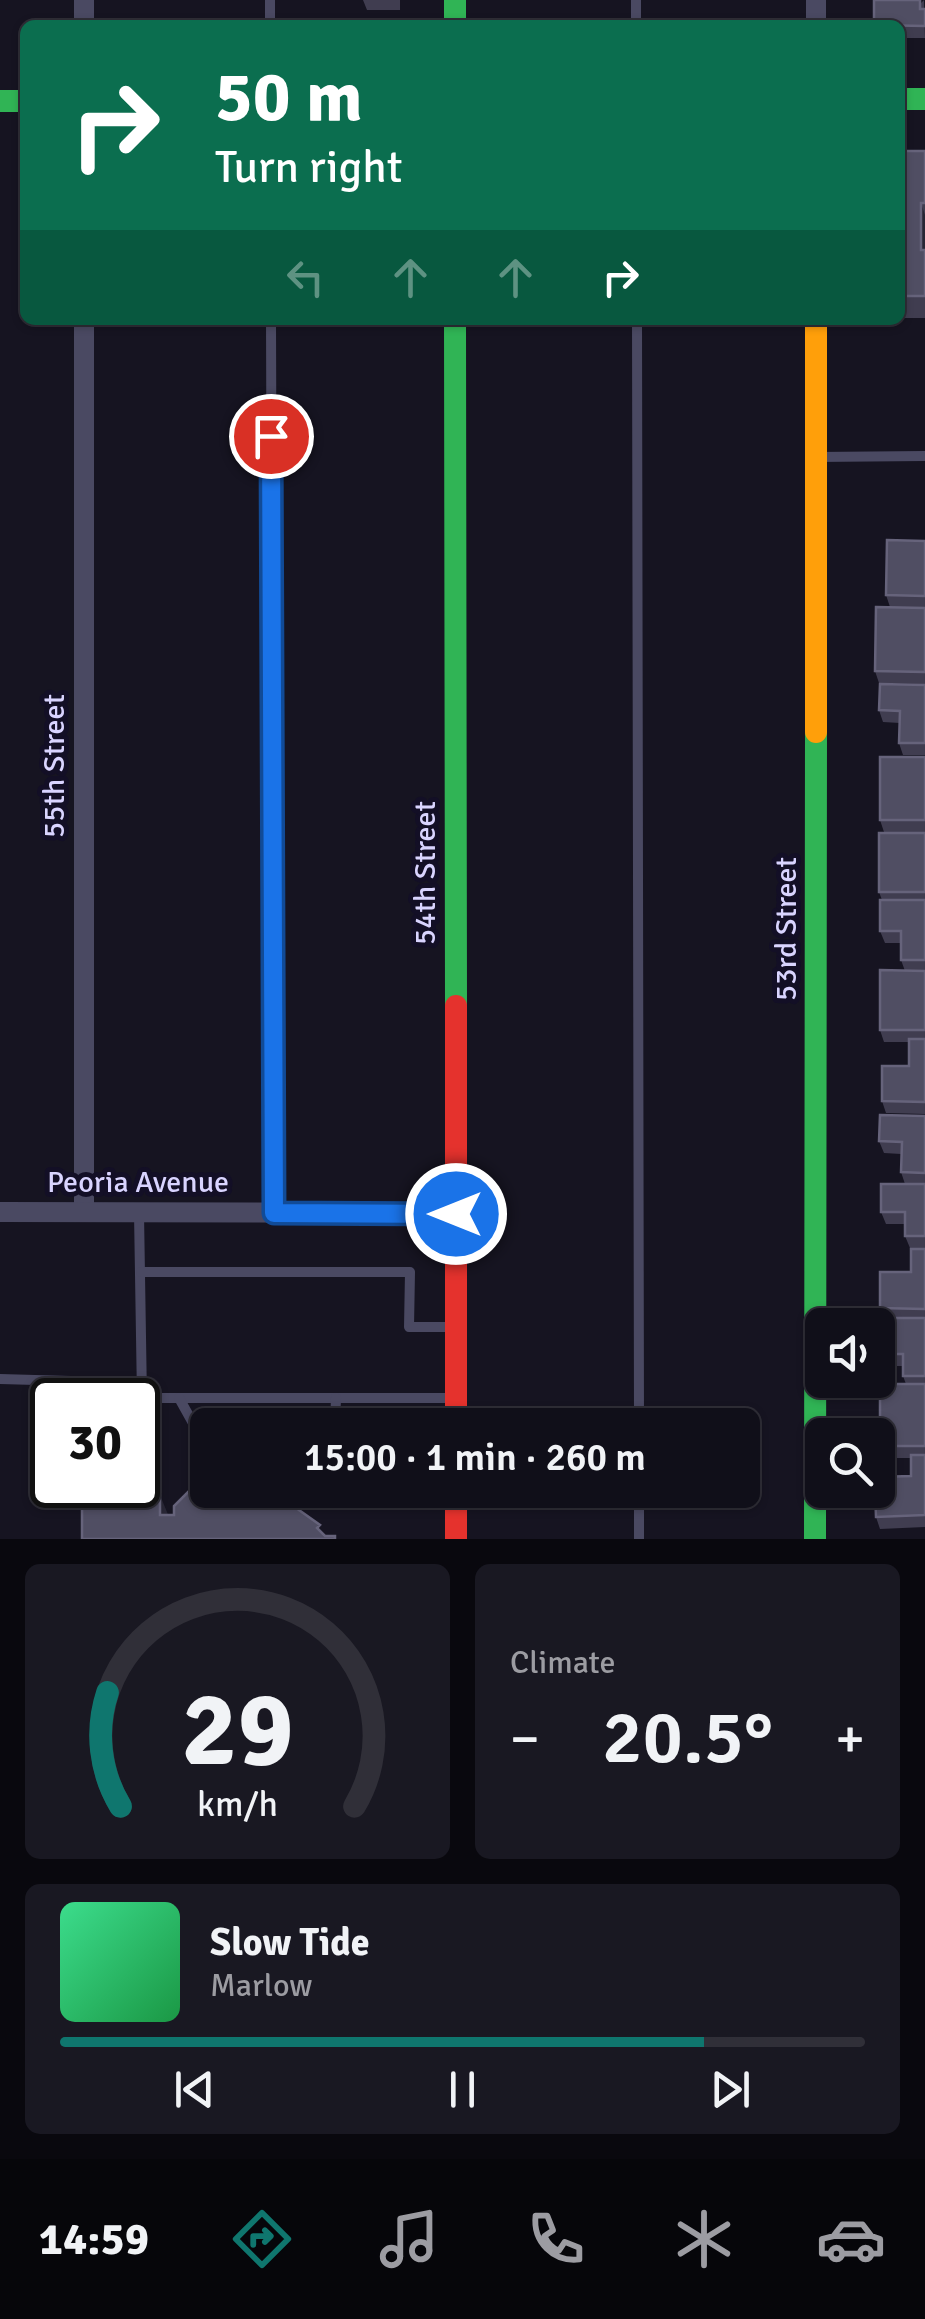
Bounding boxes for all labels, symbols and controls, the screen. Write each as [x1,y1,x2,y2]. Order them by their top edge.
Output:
text: 50 m [215,54,363,140]
icon: right [50,60,180,190]
text: Turn right [215,140,403,195]
icon: left [278,250,333,305]
icon: ahead [383,250,438,305]
icon: ahead [488,250,543,305]
icon: right [593,250,648,305]
pin [229,394,314,479]
icon: arrive [244,409,299,464]
street label: 55th Street [36,694,73,838]
street label: 54th Street [407,801,444,945]
street label: 53rd Street [768,857,805,1001]
position arrow [404,1162,508,1266]
street label: Peoria Avenue [47,1164,229,1201]
map controls [805,1308,895,1508]
button: sound [805,1308,895,1398]
speed limit sign: 30 [30,1378,160,1508]
button: search [805,1418,895,1508]
text: 15:00 · 1 min · 260 m [304,1434,646,1481]
text: Climate [510,1643,616,1682]
text: 29 [181,1666,294,1794]
text: 20.5° [602,1691,773,1784]
text: − [510,1705,540,1773]
text: + [835,1705,865,1773]
text: km/h [197,1782,278,1826]
text: Slow Tide [210,1919,370,1966]
text: Marlow [210,1966,312,2005]
icon: previous [167,2062,222,2117]
icon: pause [435,2062,490,2117]
icon: next [703,2062,758,2117]
icon: directions [227,2204,297,2274]
icon: music [374,2204,444,2274]
icon: phone [521,2204,591,2274]
icon: climate [669,2204,739,2274]
icon: car [816,2204,886,2274]
text: 14:59 [39,2212,149,2267]

